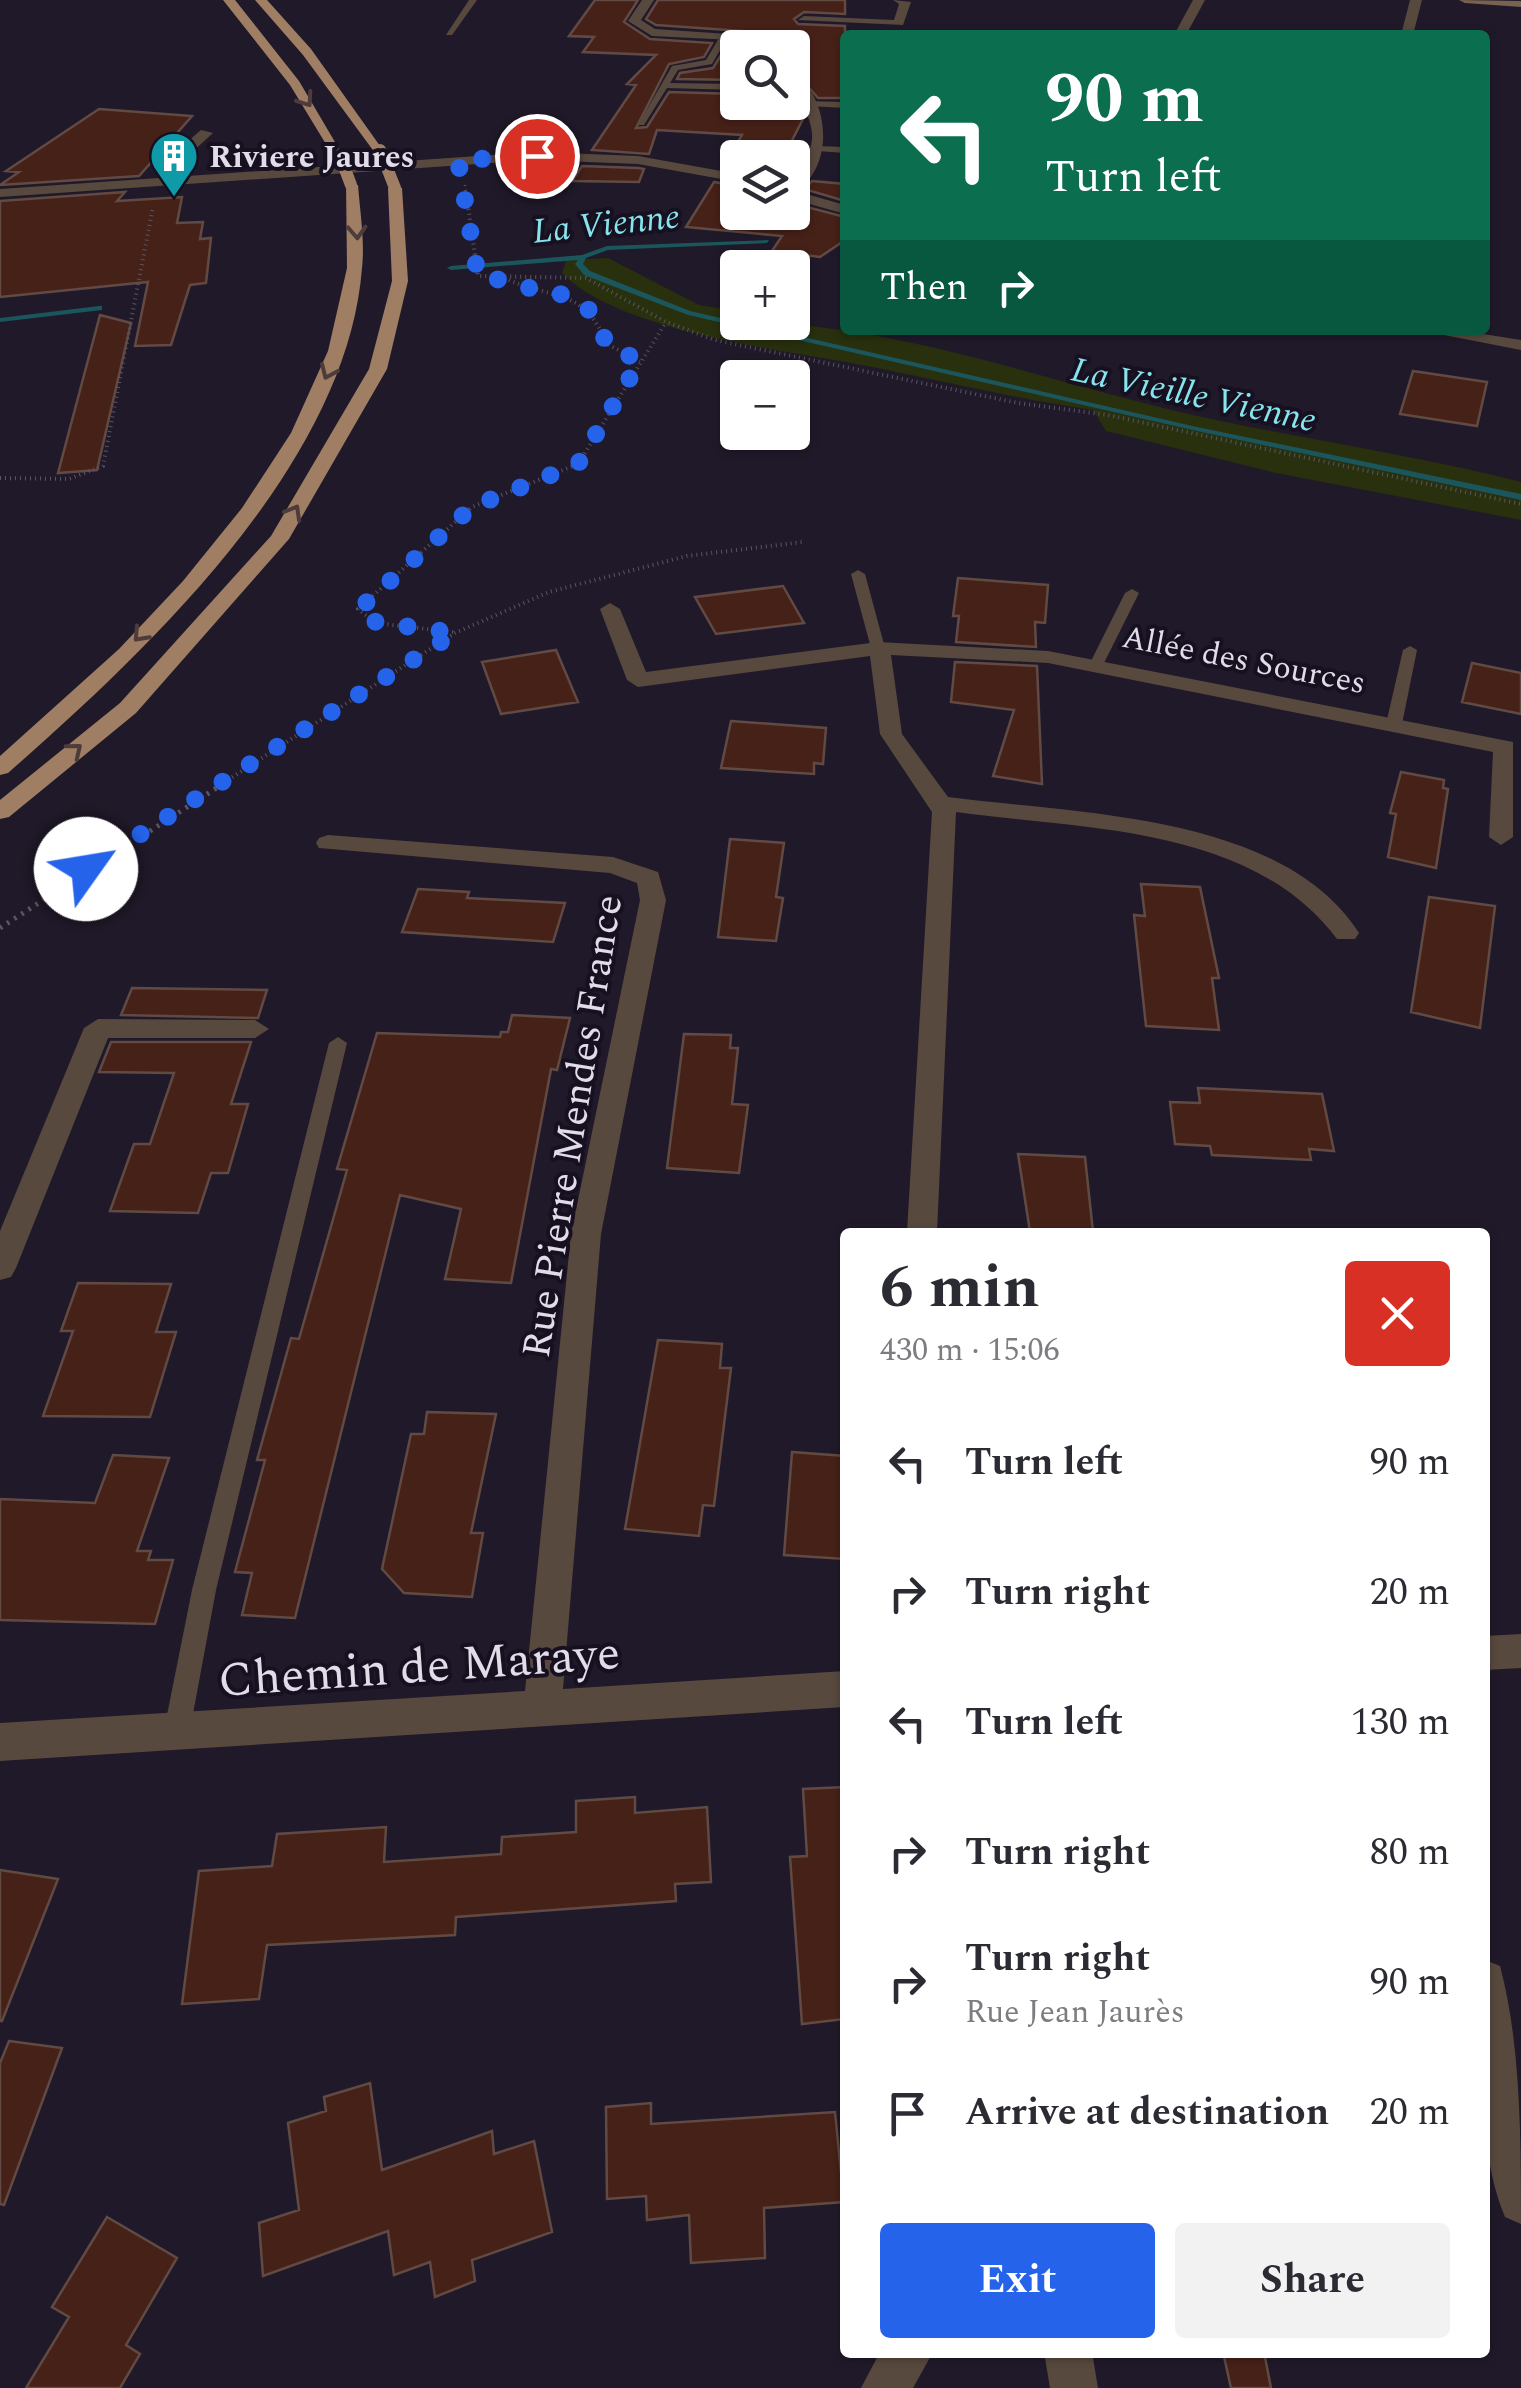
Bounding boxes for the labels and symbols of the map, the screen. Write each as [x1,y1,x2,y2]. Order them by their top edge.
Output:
one-way arrow [294,88,312,107]
pin [495,114,580,199]
building icon: Riviere Jaures [148,130,200,198]
place label: Riviere Jaures [209,133,415,182]
water label: La Vienne [530,190,682,259]
one-way arrow [346,224,367,240]
water label: La Vieille Vienne [1066,344,1321,447]
one-way arrow [320,362,340,380]
one-way arrow [282,505,302,523]
street label: Allée des Sources [1118,613,1370,708]
one-way arrow [134,623,152,642]
one-way arrow [64,744,82,762]
position arrow [34,817,138,921]
street label: Rue Pierre Mendes France [507,891,640,1362]
street label: Chemin de Maraye [216,1617,623,1718]

